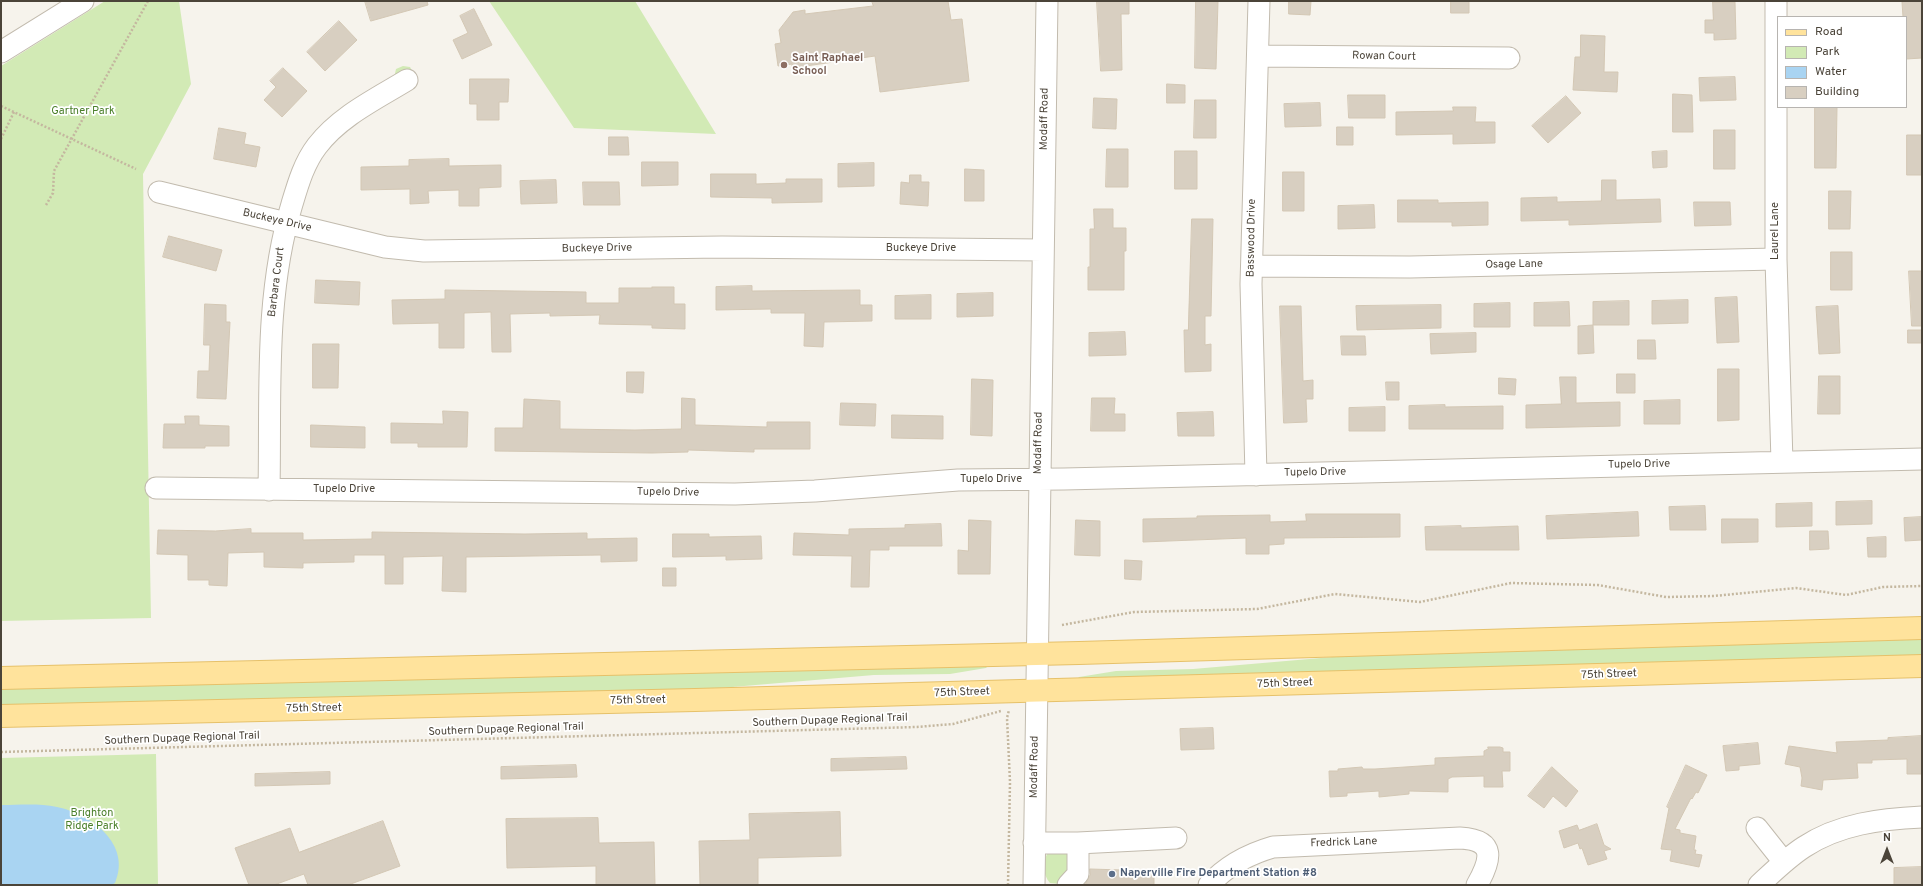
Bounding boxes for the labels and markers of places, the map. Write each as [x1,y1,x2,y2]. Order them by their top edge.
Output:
place label: Saint Raphael School [792,52,863,78]
marker: Saint Raphael School [779,60,789,70]
place label: Naperville Fire Department Station #8 [1120,867,1317,881]
marker: Naperville Fire Department Station #8 [1107,869,1117,879]

